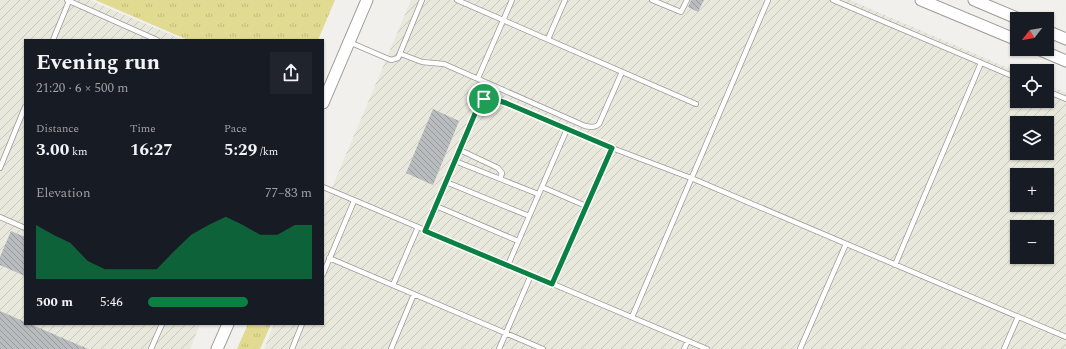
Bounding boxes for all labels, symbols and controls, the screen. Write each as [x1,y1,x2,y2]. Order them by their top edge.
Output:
north arrow [1010,12,1054,56]
map controls [1010,12,1054,264]
text: Evening run [36,46,160,79]
button: share [270,52,312,94]
button: locate [1010,64,1054,108]
text: 21:20 · 6 × 500 m [36,78,128,98]
pin [467,82,501,116]
icon: arrive [473,88,495,110]
button: layers [1010,116,1054,160]
text: Distance [36,120,79,137]
text: Time [130,120,156,137]
text: Pace [224,120,247,137]
text: 3.00 [36,137,69,163]
text: 16:27 [130,137,173,163]
text: 5:29 [224,137,257,163]
text: km [69,143,88,160]
text: /km [257,143,278,160]
button: + [1010,168,1054,212]
text: Elevation [36,183,90,203]
text: 77–83 m [265,183,312,203]
button: − [1010,220,1054,264]
text: 500 m [36,292,73,312]
text: 5:46 [100,292,123,312]

